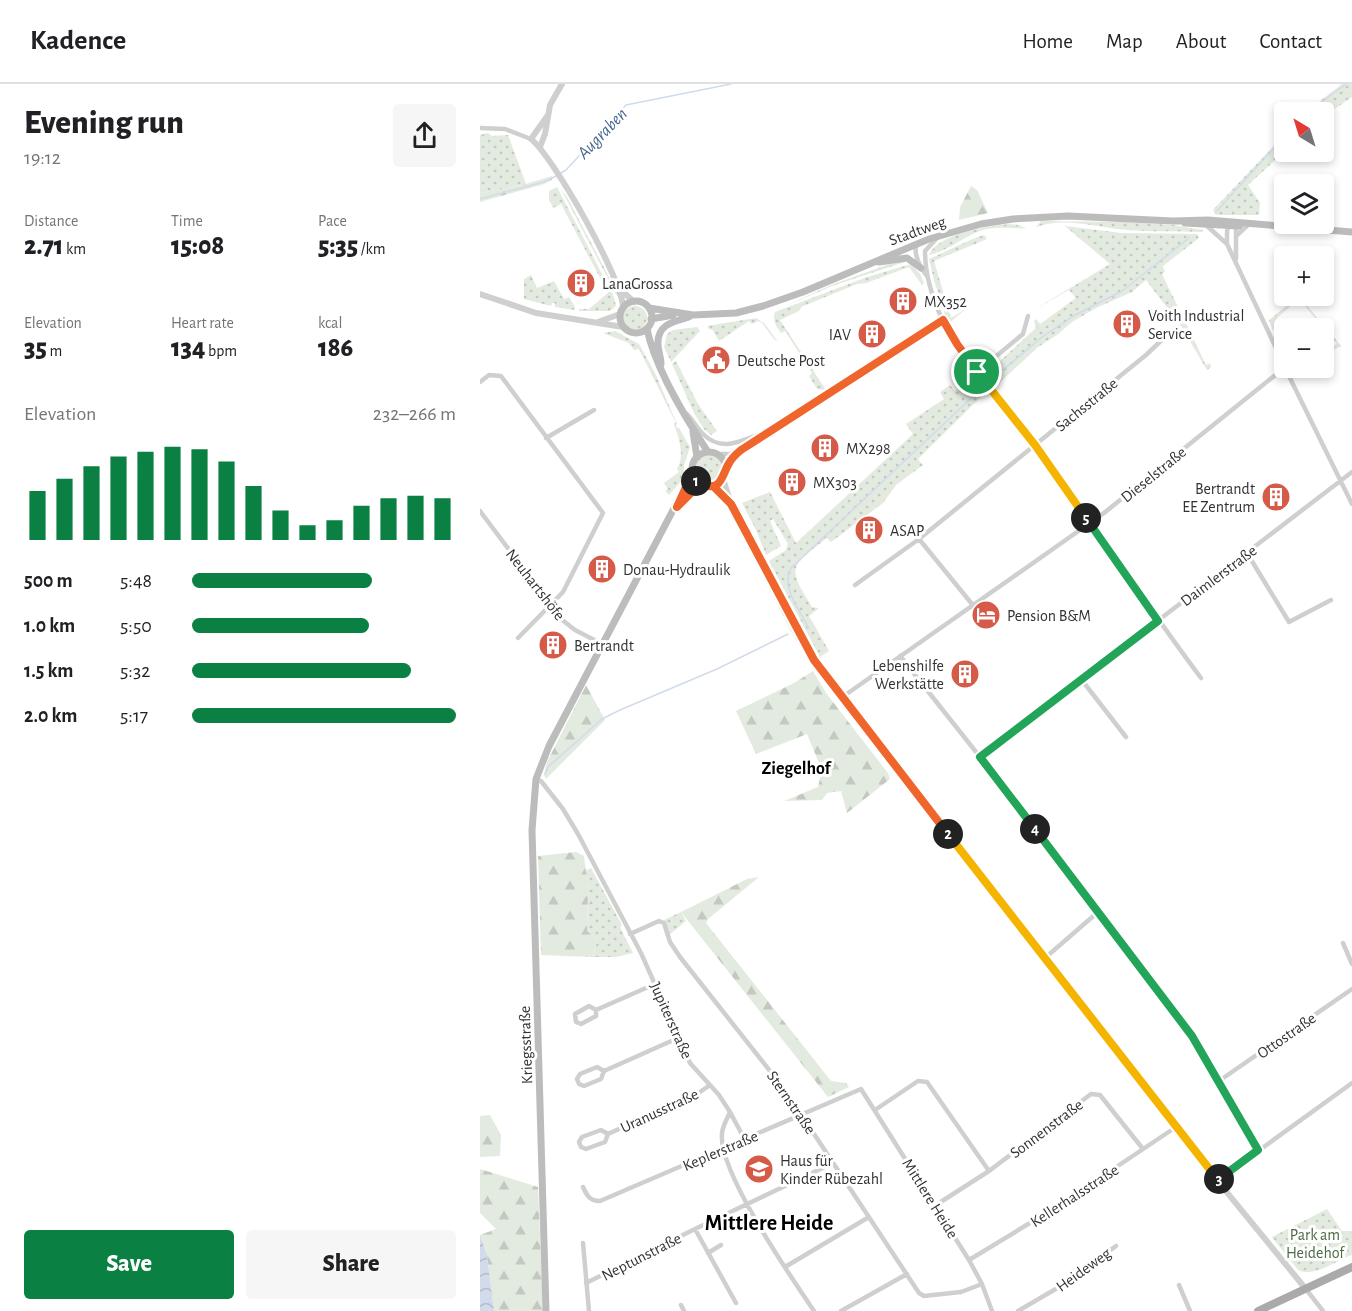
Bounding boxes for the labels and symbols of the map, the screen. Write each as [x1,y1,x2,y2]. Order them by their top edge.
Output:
north arrow [1274,102,1334,162]
water label: Augraben [574,105,631,163]
street label: Stadtweg [887,213,948,249]
building icon: LanaGrossa [565,267,597,299]
place label: LanaGrossa [602,276,673,292]
building icon: MX352 [887,285,919,317]
place label: MX352 [924,294,967,310]
building icon: Voith Industrial Service [1111,308,1143,340]
place label: Voith Industrial Service [1148,308,1244,342]
building icon: IAV [856,318,888,350]
place label: IAV [829,327,851,343]
public building icon: Deutsche Post [700,344,732,376]
pin [951,346,1002,397]
place label: Deutsche Post [737,353,825,369]
street label: Sachsstraße [1053,375,1121,434]
building icon: MX298 [809,432,841,464]
place label: MX298 [846,441,891,457]
street label: Dieselstraße [1118,444,1189,506]
pin: 1 [681,466,711,496]
building icon: MX303 [776,466,808,498]
place label: MX303 [813,475,857,491]
place label: Bertrandt EE Zentrum [1182,481,1255,515]
building icon: Bertrandt EE Zentrum [1260,481,1292,513]
pin: 5 [1071,503,1101,533]
building icon: ASAP [853,514,885,546]
place label: ASAP [890,523,924,539]
street label: Daimlerstraße [1178,542,1260,609]
street label: Neuhartshöfe [503,546,568,623]
building icon: Donau-Hydraulik [586,553,618,585]
place label: Donau-Hydraulik [623,562,731,579]
hotel icon: Pension B&M [970,599,1002,631]
place label: Pension B&M [1007,608,1091,624]
building icon: Bertrandt [537,629,569,661]
place label: Bertrandt [574,638,634,654]
place label: Lebenshilfe Werkstätte [872,658,944,692]
building icon: Lebenshilfe Werkstätte [949,658,981,690]
district label: Ziegelhof [762,760,833,778]
pin: 4 [1020,814,1050,844]
pin: 2 [933,819,963,849]
street label: Jupiterstraße [647,980,695,1061]
street label: Kriegsstraße [517,1006,535,1084]
street label: Ottostraße [1254,1010,1319,1062]
street label: Sternstraße [764,1068,819,1137]
street label: Uranusstraße [618,1086,701,1136]
street label: Sonnenstraße [1007,1096,1086,1161]
street label: Keplerstraße [680,1128,760,1174]
school or university icon: Haus für Kinder Rübezahl [743,1153,775,1185]
place label: Haus für Kinder Rübezahl [780,1153,883,1187]
street label: Mittlere Heide [899,1156,961,1241]
street label: Kellerhalsstraße [1028,1161,1121,1230]
pin: 3 [1204,1164,1234,1194]
district label: Mittlere Heide [705,1212,833,1234]
park label: Park am Heidehof [1286,1227,1345,1261]
street label: Neptunstraße [599,1230,684,1284]
street label: Heideweg [1053,1245,1114,1295]

